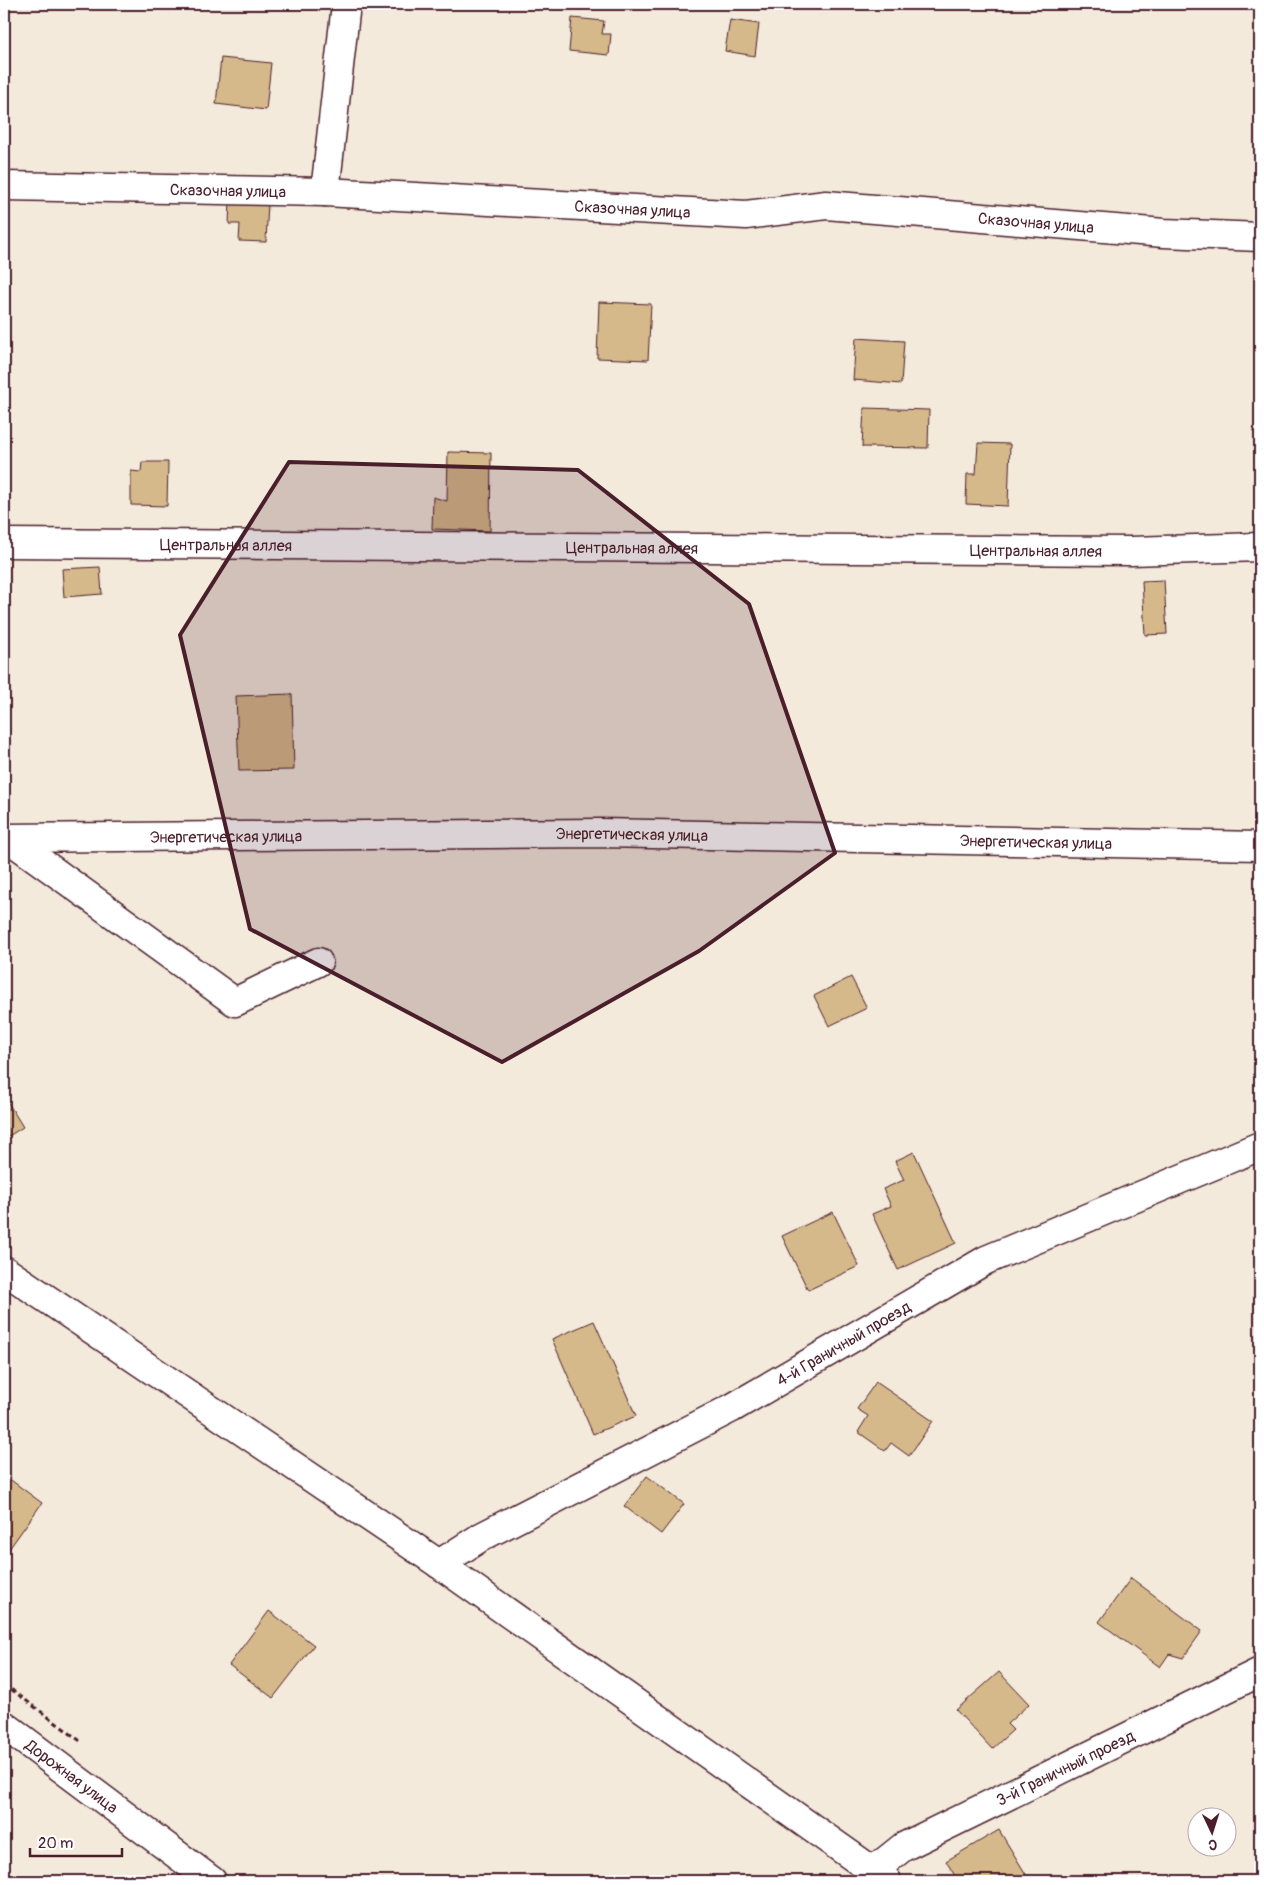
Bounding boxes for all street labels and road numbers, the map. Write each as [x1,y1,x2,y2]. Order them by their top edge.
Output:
street label: Сказочная улица [170,180,286,202]
street label: Сказочная улица [574,197,691,223]
street label: Сказочная улица [977,209,1095,238]
street label: Центральная аллея [160,535,292,556]
street label: Центральная аллея [566,538,698,559]
street label: Центральная аллея [970,541,1102,562]
street label: Энергетическая улица [556,824,708,846]
street label: Энергетическая улица [150,826,302,848]
street label: Энергетическая улица [960,831,1112,854]
street label: 4-й Граничный проезд [773,1297,915,1391]
street label: 3-й Граничный проезд [993,1726,1138,1811]
street label: Дорожная улица [20,1735,122,1818]

